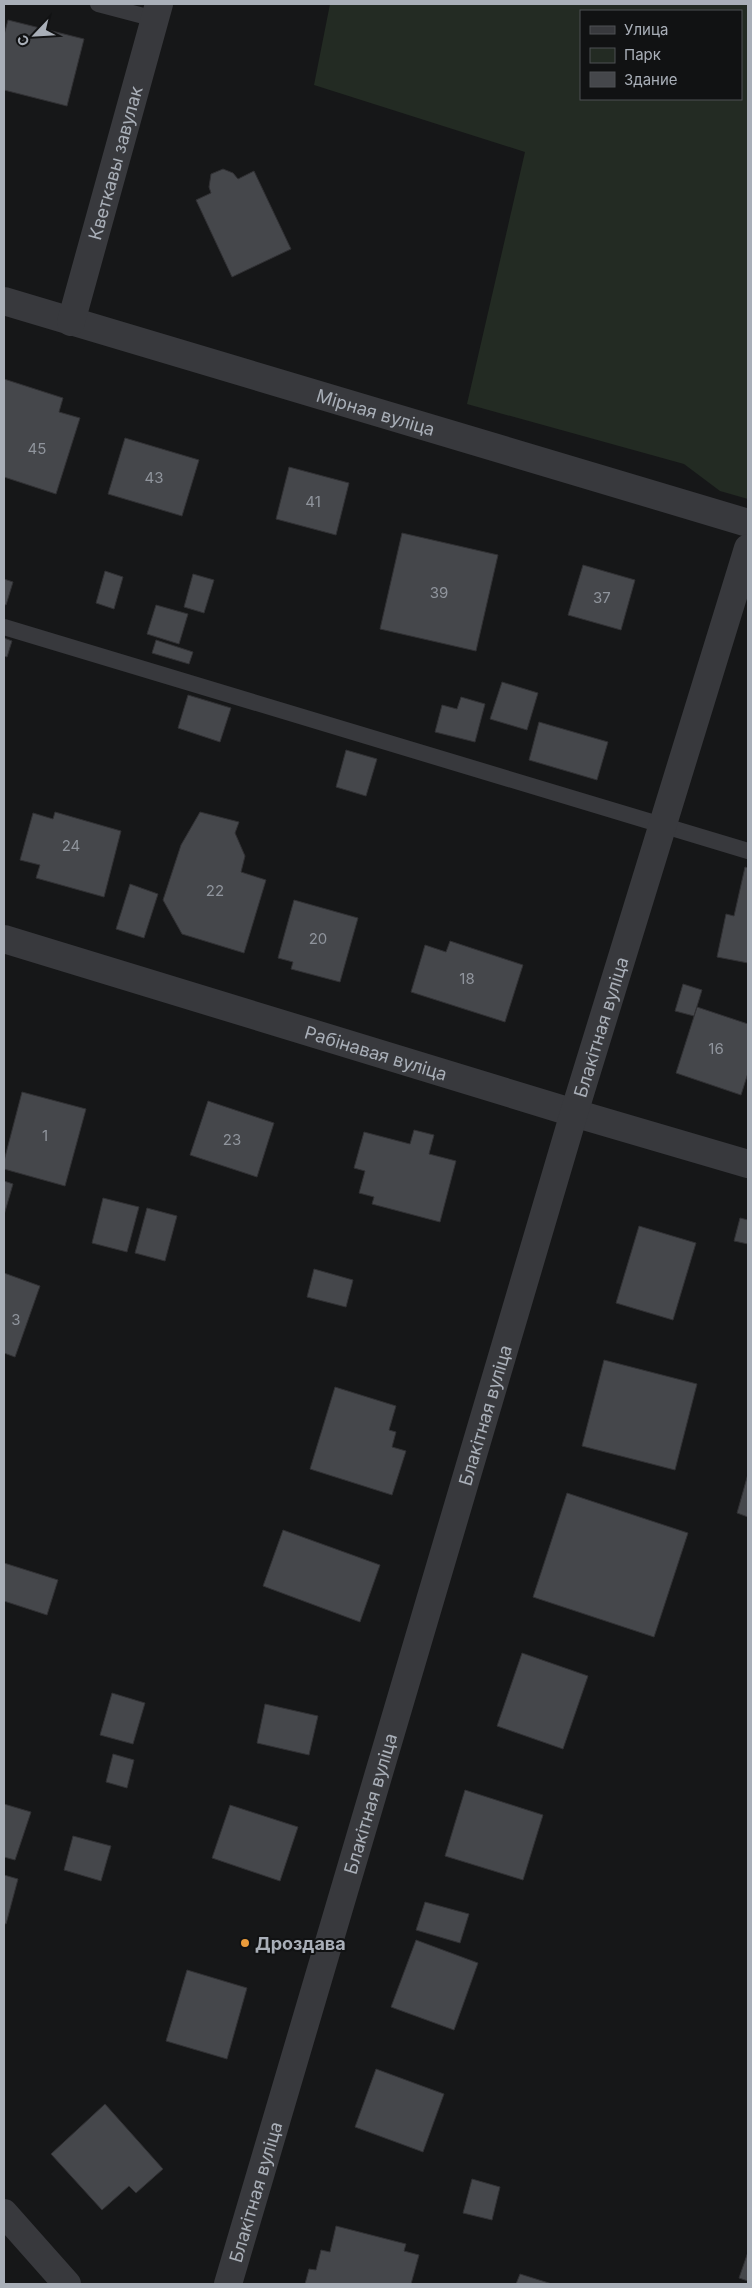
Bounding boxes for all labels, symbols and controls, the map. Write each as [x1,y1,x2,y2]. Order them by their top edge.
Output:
north arrow [10,10,60,60]
legend [580,10,742,100]
text: Улица [624,20,668,39]
text: С [13,32,33,49]
text: Парк [624,45,661,64]
text: Здание [624,70,678,89]
street label: Кветкавы завулак [84,84,146,242]
street label: Мірная вуліца [314,384,438,440]
house number: 45 [28,439,46,458]
house number: 43 [145,468,163,487]
house number: 41 [305,492,321,511]
house number: 39 [430,583,448,602]
house number: 37 [593,588,611,607]
house number: 24 [62,836,80,855]
house number: 22 [206,881,224,900]
house number: 20 [309,929,327,948]
street label: Блакітная вуліца [569,954,632,1100]
house number: 18 [459,969,475,988]
street label: Рабінавая вуліца [302,1021,450,1084]
house number: 16 [708,1039,724,1058]
house number: 1 [42,1126,48,1145]
house number: 23 [223,1130,241,1149]
house number: 3 [11,1310,21,1329]
street label: Блакітная вуліца [454,1342,515,1488]
street label: Блакітная вуліца [339,1731,401,1876]
place label: Дроздава [255,1933,346,1954]
marker: Дроздава [239,1937,251,1949]
street label: Блакітная вуліца [224,2119,286,2265]

